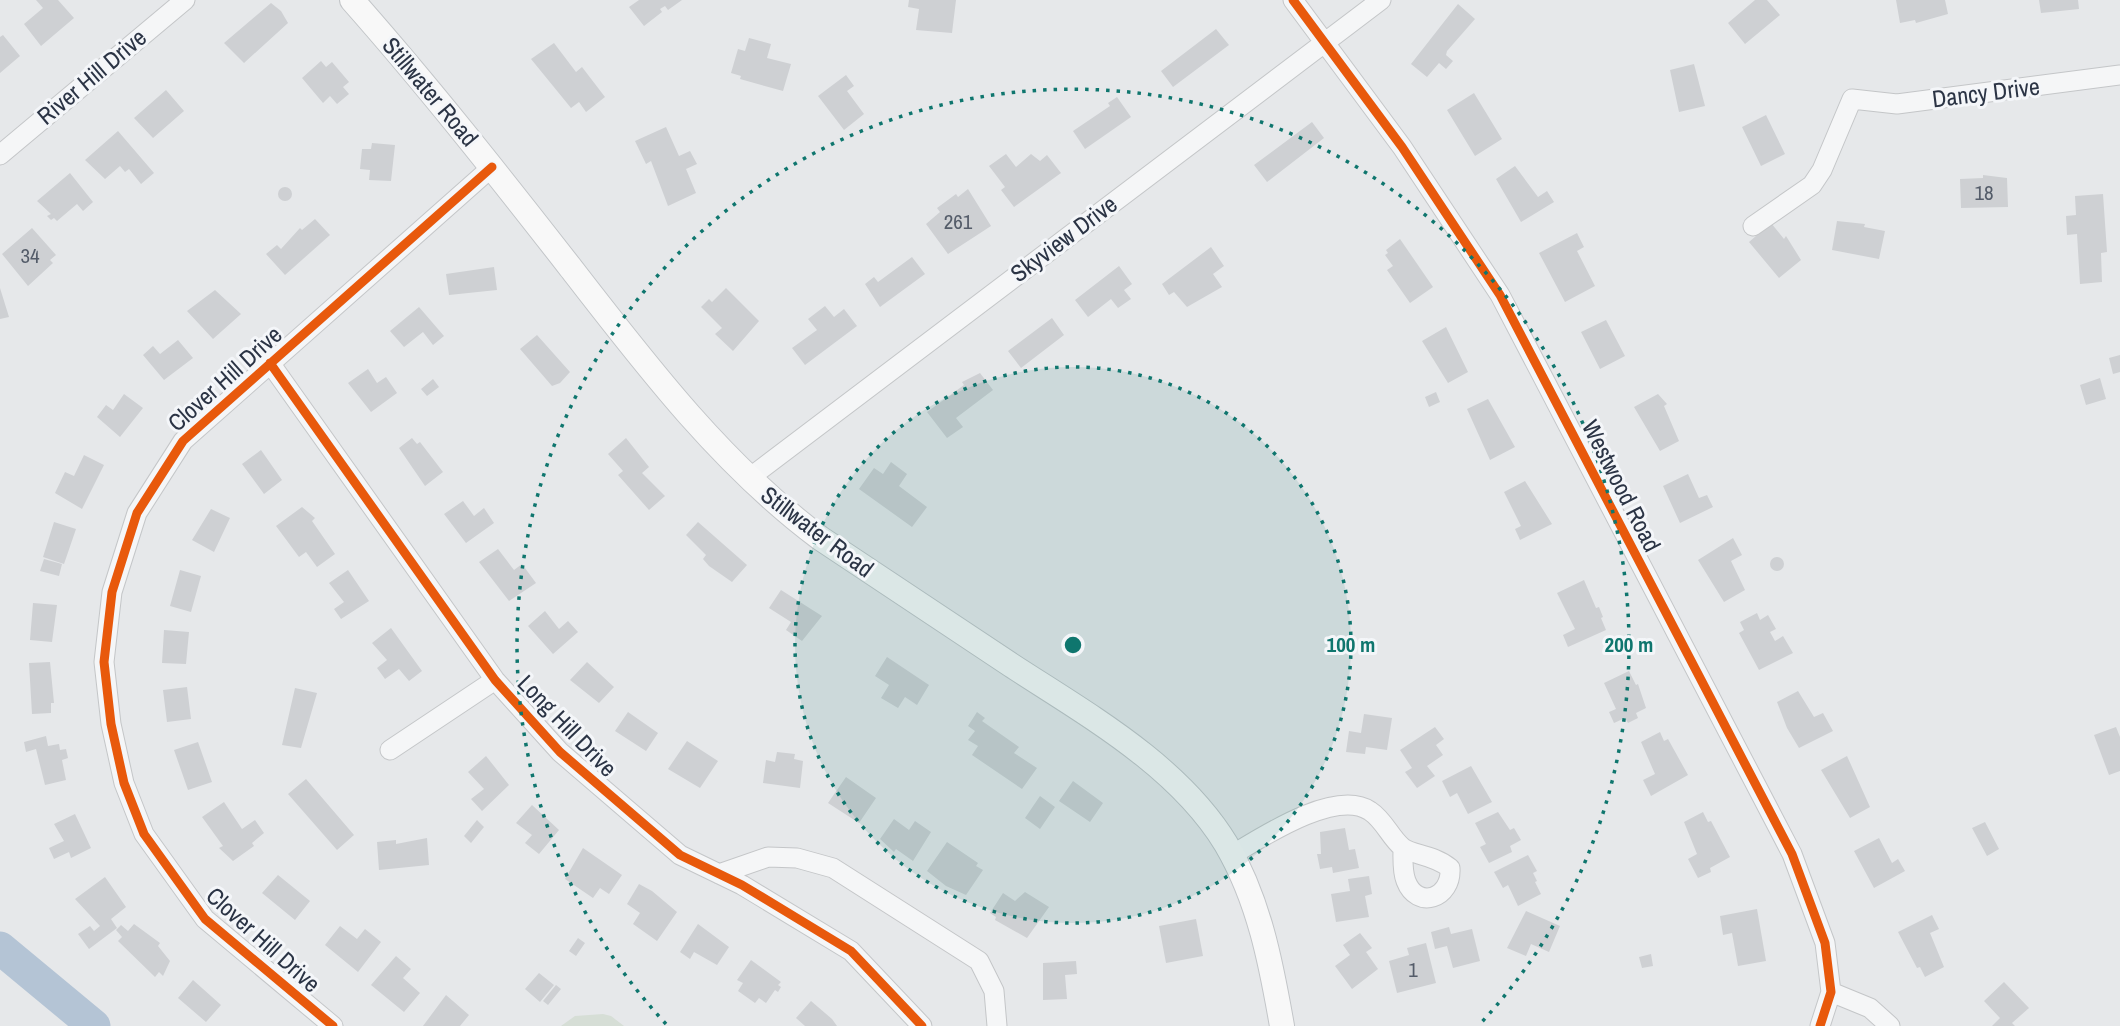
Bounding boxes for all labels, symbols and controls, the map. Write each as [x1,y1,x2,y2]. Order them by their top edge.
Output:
street label: River Hill Drive [30,21,153,131]
street label: Stillwater Road [376,30,486,153]
street label: Dancy Drive [1930,70,2042,114]
house number: 18 [1974,178,1994,207]
street label: Skyview Drive [1004,188,1123,289]
house number: 261 [944,207,973,236]
house number: 34 [20,241,40,270]
street label: Clover Hill Drive [160,318,288,438]
street label: Westwood Road [1575,414,1669,557]
street label: Stillwater Road [755,478,881,584]
text: 100 m [1327,630,1375,659]
text: 200 m [1605,630,1653,659]
centre of rings [1061,633,1085,657]
street label: Long Hill Drive [511,667,624,783]
street label: Clover Hill Drive [200,879,328,999]
house number: 1 [1408,955,1418,984]

